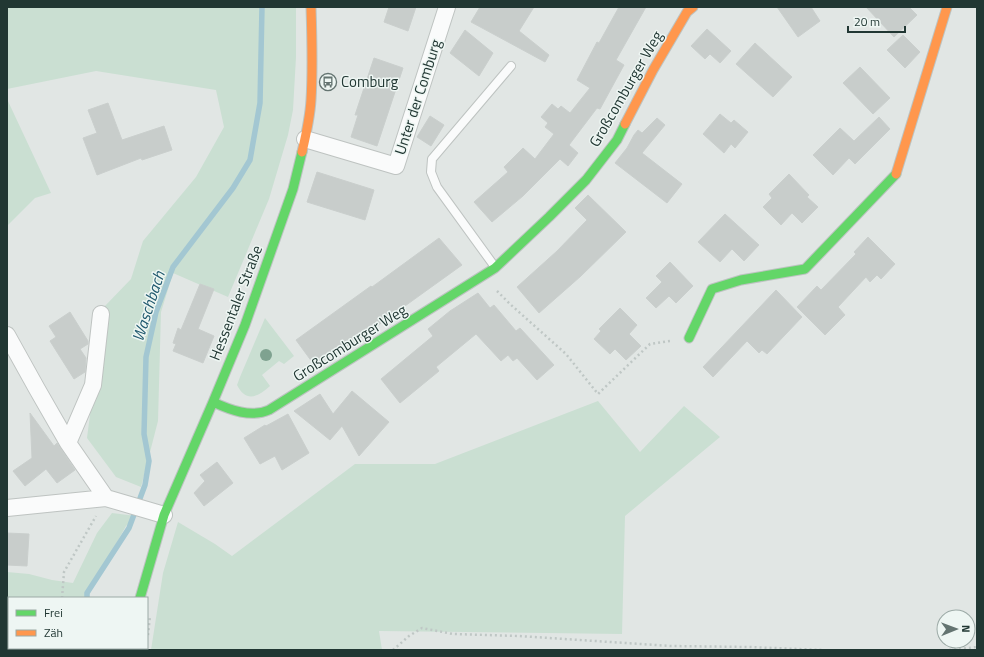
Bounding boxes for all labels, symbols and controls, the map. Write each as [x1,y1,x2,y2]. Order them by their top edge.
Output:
scale bar [848,8,905,34]
text: 20 m [854,12,880,31]
street label: Großcomburger Weg [583,26,668,151]
street label: Unter der Comburg [388,36,447,158]
place label: Comburg [341,70,398,93]
bus stop icon: Comburg [318,72,338,92]
street label: Hessentaler Straße [203,242,268,364]
water label: Waschbach [125,267,171,344]
street label: Großcomburger Weg [288,298,411,387]
legend [8,597,148,649]
text: Frei [44,603,63,622]
north arrow [936,609,976,649]
text: Zäh [44,623,63,642]
text: N [958,625,974,633]

